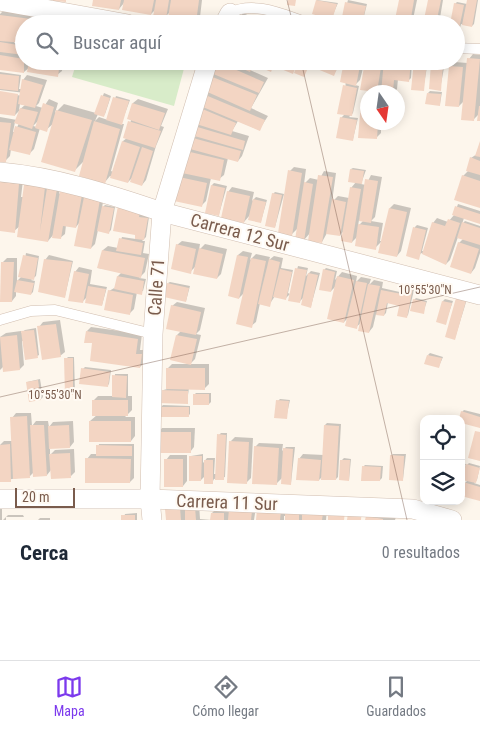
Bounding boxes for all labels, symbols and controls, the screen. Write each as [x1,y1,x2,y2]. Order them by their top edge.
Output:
search box [15,15,465,70]
icon: search [33,29,61,57]
text: Buscar aquí [73,31,162,54]
north arrow [360,85,405,130]
street label: Carrera 12 Sur [188,209,292,255]
street label: Calle 71 [144,258,168,316]
text: 10°55'30"N [398,283,452,297]
text: 10°55'30"N [28,388,82,402]
map controls [420,415,465,505]
button: locate [420,415,465,460]
button: layers [420,460,465,505]
scale bar [15,485,75,508]
text: 20 m [22,489,50,505]
street label: Carrera 11 Sur [176,490,279,514]
text: Cerca [20,541,68,565]
text: 0 resultados [382,543,460,562]
tab: Mapa [54,673,85,719]
tab: Cómo llegar [192,673,259,719]
tab: Guardados [366,673,426,719]

